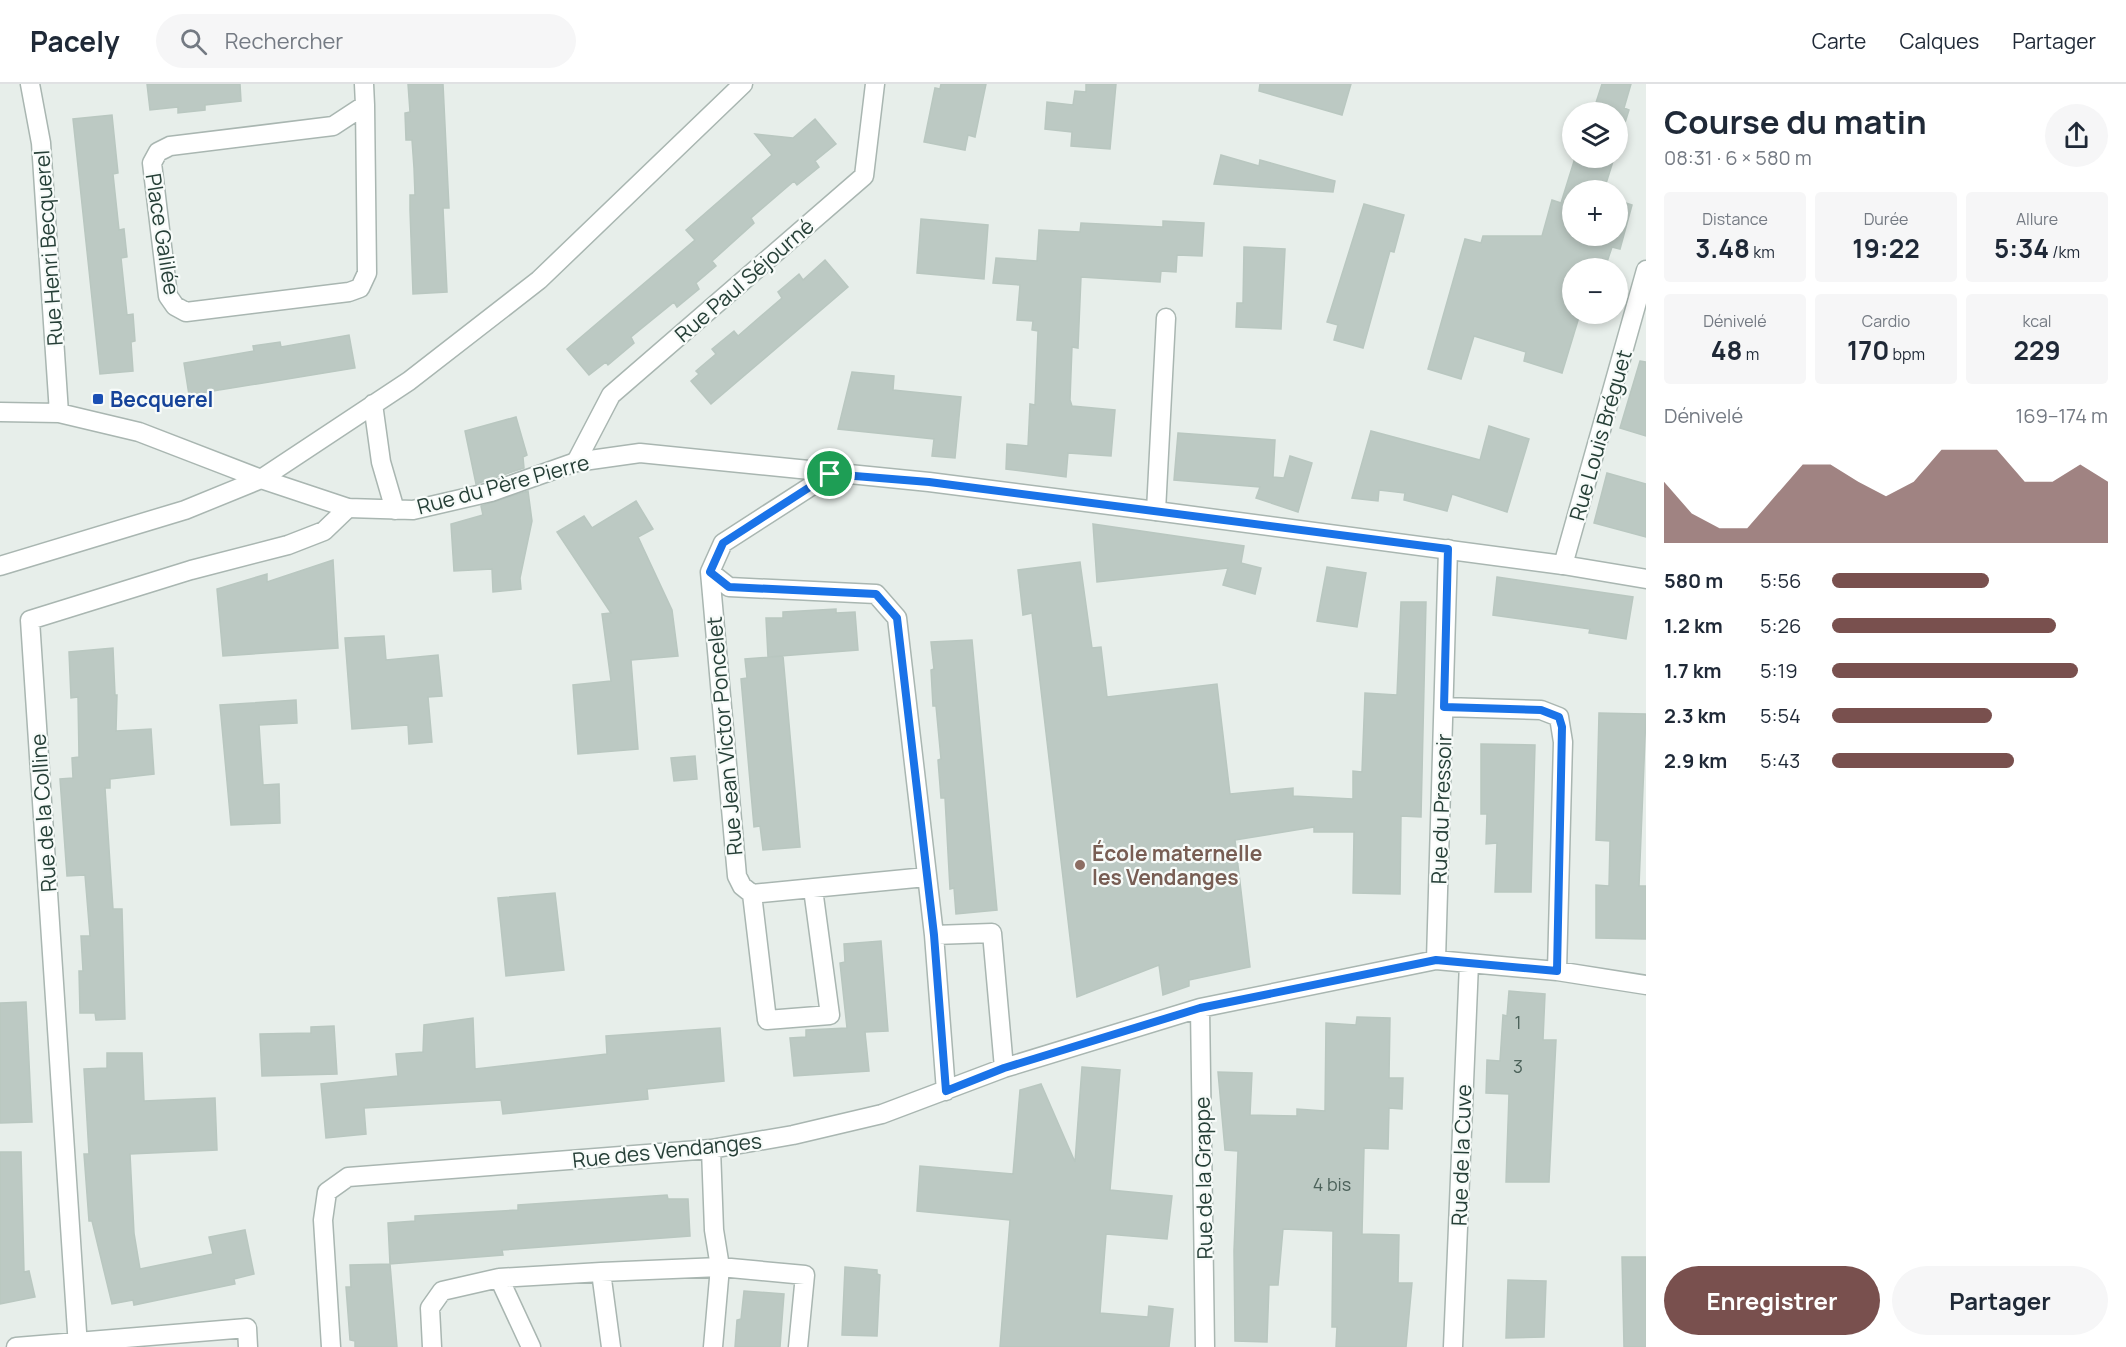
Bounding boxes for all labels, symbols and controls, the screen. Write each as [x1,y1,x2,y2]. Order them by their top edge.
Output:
search box [156,14,576,68]
text: Pacely [30,22,120,60]
icon: search [177,25,210,58]
text: Rechercher [225,26,343,56]
text: Carte [1812,27,1866,55]
text: Calques [1899,27,1979,55]
text: Partager [2012,27,2096,55]
text: Course du matin [1664,99,1927,144]
map controls [1562,102,1628,324]
button: layers [1562,102,1628,168]
button: share [2045,104,2108,167]
text: 08:31 · 6 × 580 m [1664,144,1812,171]
street label: Rue Henri Becquerel [27,149,69,347]
street label: Place Galilée [140,171,186,297]
button: + [1562,180,1628,246]
text: Distance [1702,208,1768,230]
text: Durée [1864,208,1908,230]
text: Allure [2016,208,2058,230]
street label: Rue Paul Séjourné [669,212,819,348]
text: 3.48 [1695,230,1750,266]
text: 19:22 [1852,230,1920,266]
text: 5:34 [1994,230,2049,266]
text: km [1750,241,1775,263]
text: /km [2049,241,2080,263]
button: − [1562,258,1628,324]
text: Dénivelé [1703,310,1767,332]
text: Cardio [1862,310,1910,332]
text: kcal [2022,310,2052,332]
text: 48 [1711,332,1742,368]
text: 170 [1847,332,1889,368]
text: 229 [2013,332,2061,368]
text: m [1742,343,1759,365]
text: bpm [1889,343,1925,365]
street label: Rue Louis Bréguet [1562,346,1638,524]
place label: Becquerel [110,385,213,413]
marker: Becquerel [91,392,105,406]
text: Dénivelé [1664,402,1743,429]
text: 169–174 m [2015,402,2108,429]
street label: Rue du Père Pierre [414,448,592,520]
pin [804,448,855,499]
icon: arrive [813,457,846,490]
text: 580 m [1664,567,1723,594]
text: 5:56 [1760,567,1802,594]
text: 1.2 km [1664,612,1723,639]
text: 5:26 [1760,612,1801,639]
street label: Rue Jean Victor Poncelet [700,615,748,857]
text: 1.7 km [1664,657,1721,684]
text: 5:19 [1760,657,1798,684]
text: 2.3 km [1664,702,1726,729]
text: 5:54 [1760,702,1801,729]
street label: Rue de la Colline [23,733,63,893]
street label: Rue du Pressoir [1424,733,1458,885]
text: 2.9 km [1664,747,1727,774]
text: 5:43 [1760,747,1800,774]
place label: École maternelle les Vendanges [1092,839,1262,891]
marker: École maternelle les Vendanges [1073,858,1087,872]
house number: 1 [1514,1010,1522,1034]
house number: 3 [1513,1054,1523,1078]
street label: Rue de la Cuve [1445,1084,1477,1226]
street label: Rue de la Grappe [1188,1096,1218,1260]
street label: Rue des Vendanges [571,1126,763,1174]
house number: 4 bis [1313,1172,1351,1196]
button: Enregistrer [1664,1266,1880,1335]
button: Partager [1892,1266,2108,1335]

